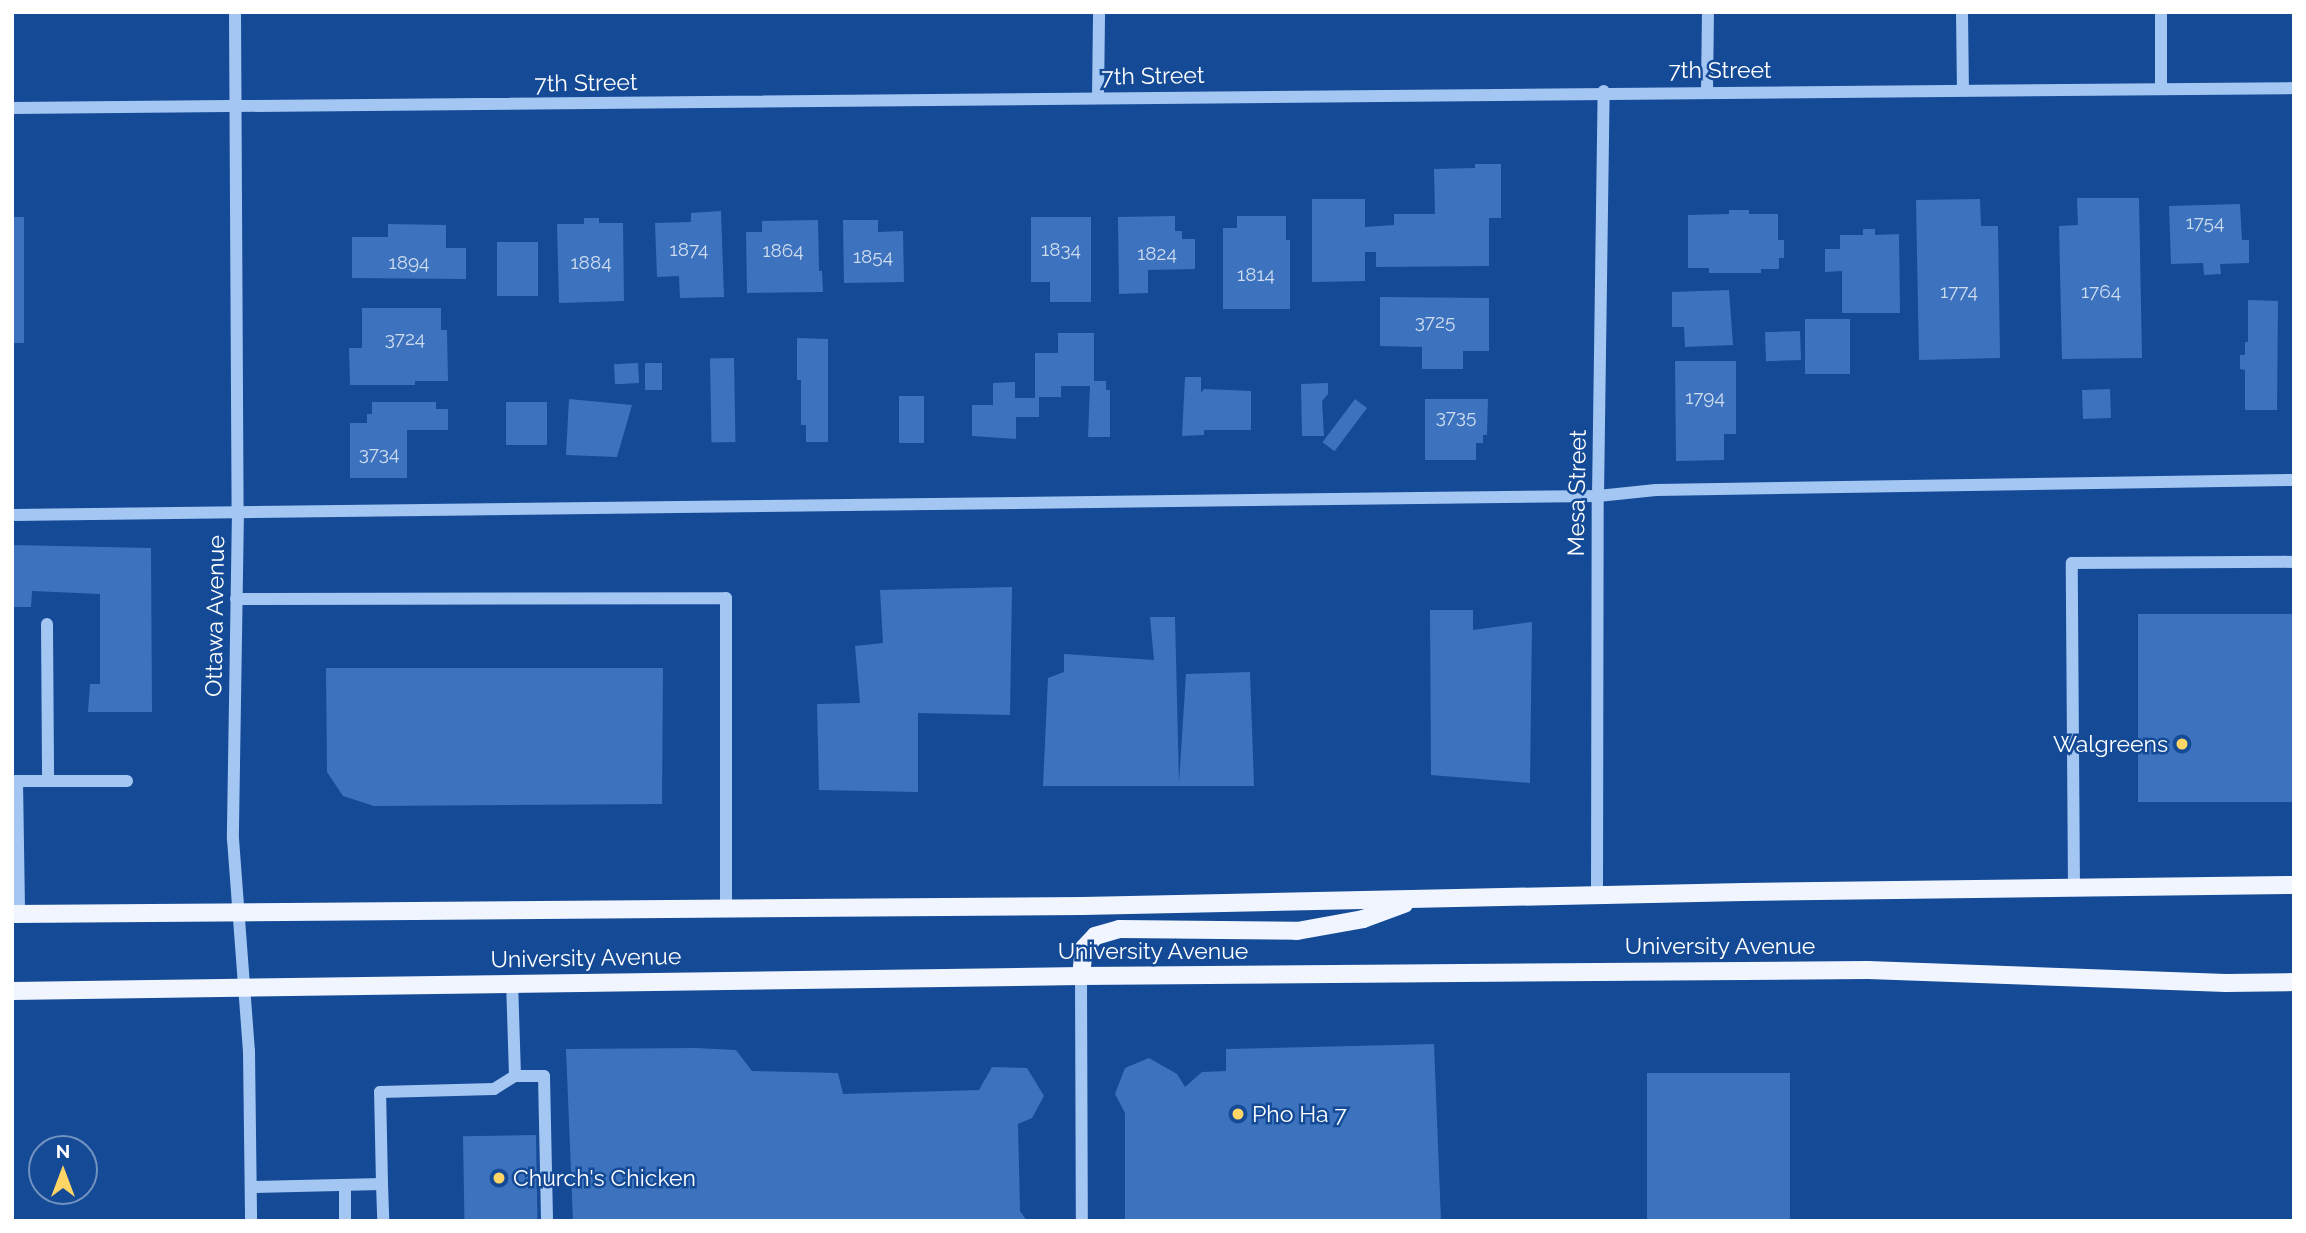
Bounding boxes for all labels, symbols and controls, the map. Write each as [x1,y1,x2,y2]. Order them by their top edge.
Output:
street label: 7th Street [1668,56,1772,84]
street label: 7th Street [1101,61,1205,91]
street label: 7th Street [534,68,638,98]
house number: 1754 [2186,212,2224,234]
house number: 1874 [670,239,708,261]
house number: 1834 [1041,239,1081,261]
house number: 1864 [762,240,804,262]
house number: 1824 [1137,243,1177,265]
house number: 1854 [853,246,893,268]
house number: 1894 [389,252,429,274]
house number: 1884 [570,252,612,274]
house number: 1814 [1237,264,1275,286]
house number: 1774 [1940,281,1978,303]
house number: 1764 [2081,281,2121,303]
house number: 3725 [1415,311,1455,333]
house number: 3724 [385,328,425,350]
house number: 1794 [1685,387,1725,409]
house number: 3735 [1436,406,1476,428]
street label: Mesa Street [1562,429,1592,557]
house number: 3734 [359,443,399,465]
street label: Ottawa Avenue [200,535,230,697]
place label: Walgreens [2053,730,2168,758]
marker: Walgreens [2174,736,2190,752]
street label: University Avenue [1624,932,1816,960]
street label: University Avenue [1057,937,1249,965]
street label: University Avenue [490,943,682,973]
place label: Pho Ha 7 [1252,1100,1347,1128]
marker: Pho Ha 7 [1230,1106,1246,1122]
north arrow [28,1135,98,1205]
text: N [56,1140,70,1162]
place label: Church's Chicken [513,1164,696,1192]
marker: Church's Chicken [491,1170,507,1186]

